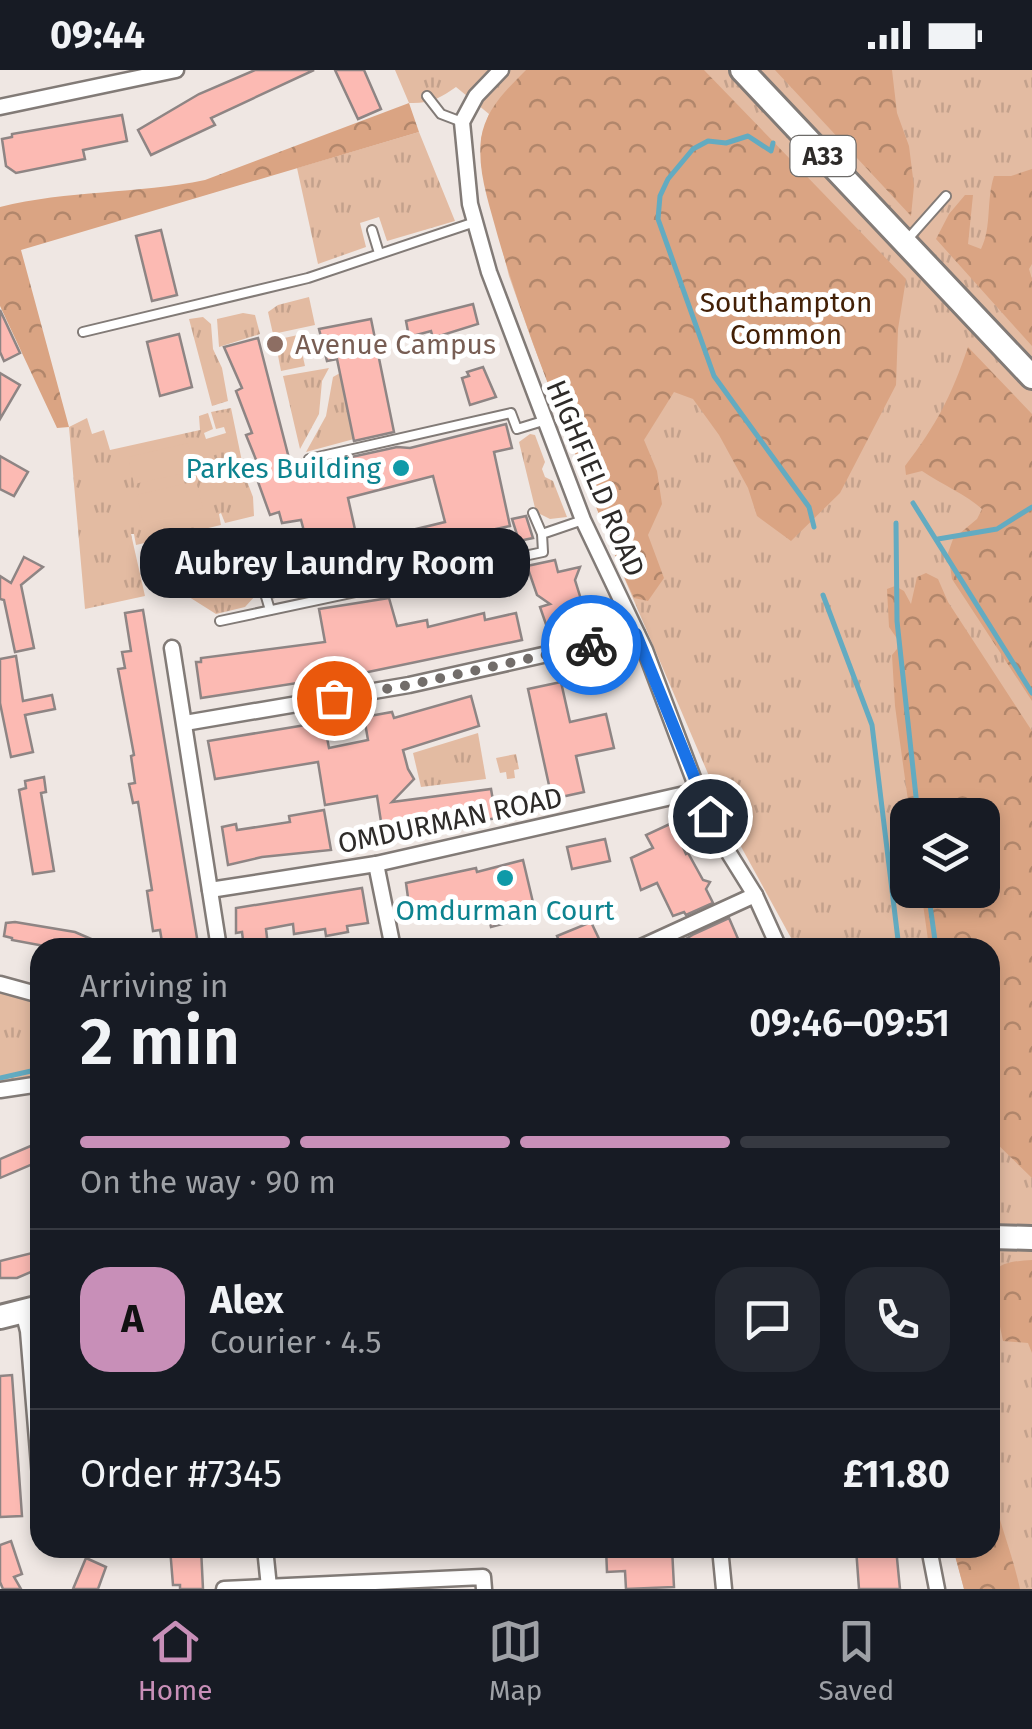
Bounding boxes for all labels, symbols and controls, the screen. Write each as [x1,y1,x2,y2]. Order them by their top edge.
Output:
text: 09:44 [50,12,145,58]
road number: A33 [790,136,856,176]
park label: Southampton Common [700,286,872,351]
place label: Avenue Campus [295,328,496,361]
marker: Avenue Campus [264,333,286,355]
street label: HIGHFIELD ROAD [539,375,652,581]
place label: Parkes Building [186,452,381,485]
marker: Parkes Building [390,457,412,479]
callout: Aubrey Laundry Room [139,528,529,598]
text: Aubrey Laundry Room [175,544,495,582]
courier [541,595,641,695]
icon: bike [564,618,619,673]
pin [292,656,377,741]
icon: bag [307,671,362,726]
pin [668,774,753,859]
street label: OMDURMAN ROAD [335,781,565,860]
icon: home [683,789,738,844]
map controls [890,798,1000,908]
button: layers [890,798,1000,908]
marker: Omdurman Court [494,867,516,889]
place label: Omdurman Court [396,894,615,927]
text: Arriving in [80,967,228,1005]
text: 09:46–09:51 [749,1000,950,1046]
text: 2 min [80,1003,240,1081]
text: On the way · 90 m [80,1163,336,1201]
button: chat [715,1267,820,1372]
button: phone [845,1267,950,1372]
text: Alex [210,1277,283,1323]
text: A [121,1296,144,1342]
text: Courier · 4.5 [210,1323,381,1361]
text: Order #7345 [80,1451,282,1497]
text: £11.80 [843,1451,950,1497]
tab: Home [138,1614,212,1707]
tab: Map [488,1614,543,1707]
tab: Saved [818,1614,894,1707]

